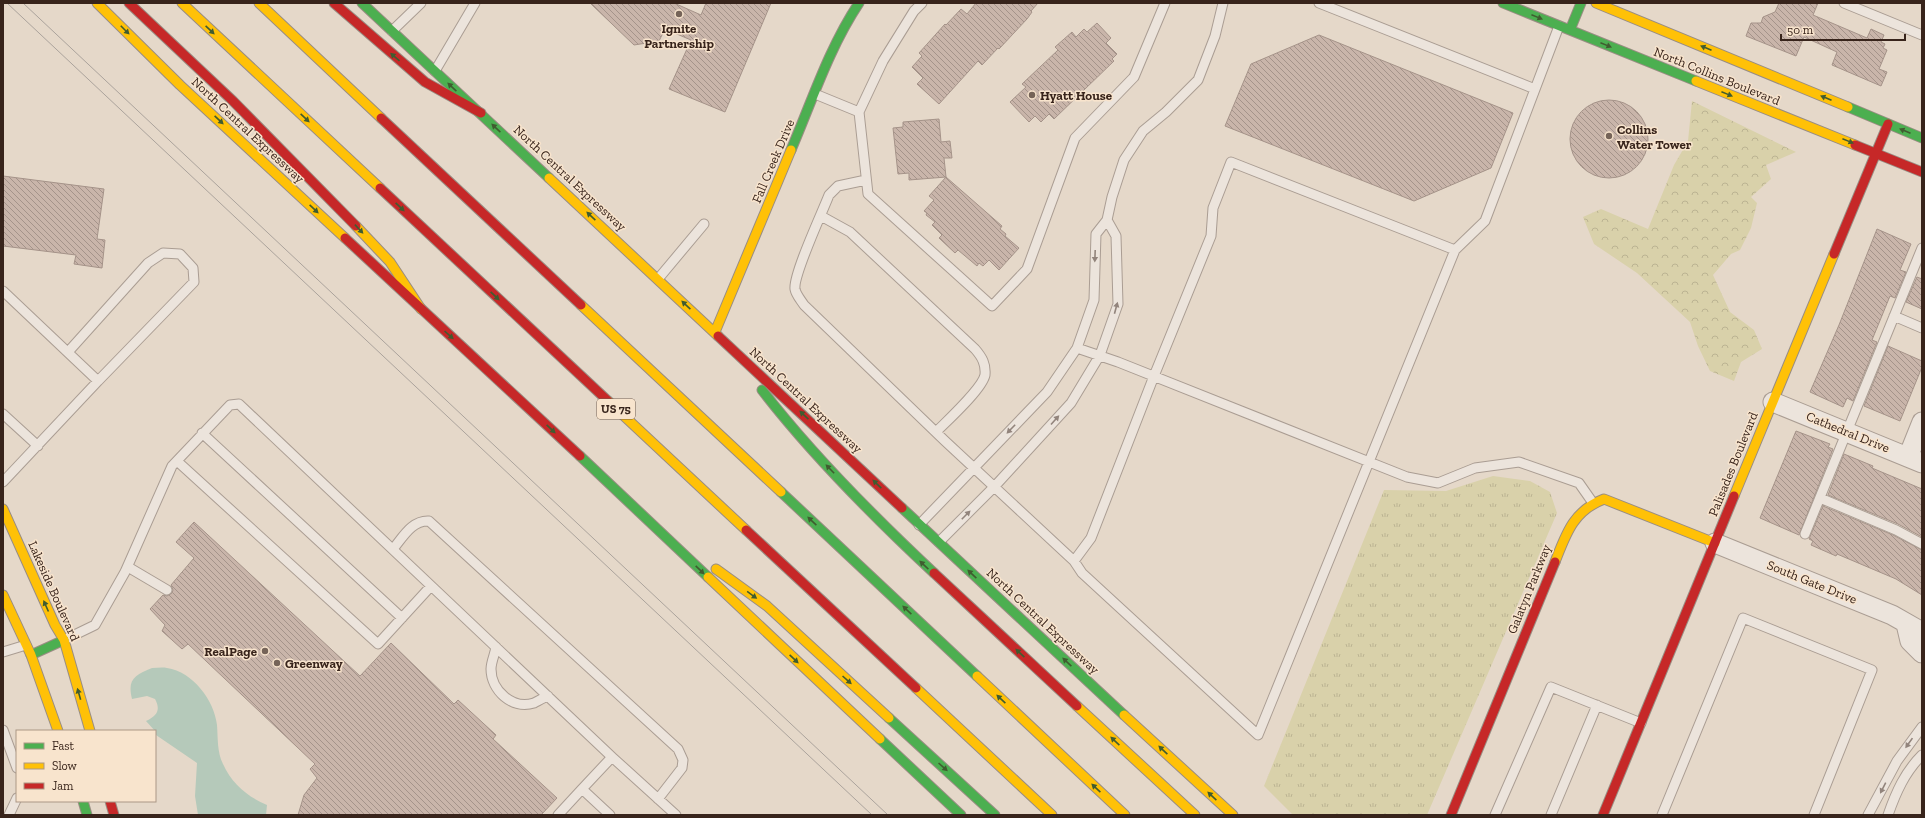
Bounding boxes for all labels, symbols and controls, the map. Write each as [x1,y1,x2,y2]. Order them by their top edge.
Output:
marker: Ignite Partnership [674,9,684,19]
one-way arrow [1531,14,1543,20]
scale bar [1781,16,1905,42]
place label: Ignite Partnership [644,21,714,51]
text: 50 m [1787,23,1814,37]
one-way arrow [120,25,130,35]
one-way arrow [205,25,215,34]
one-way arrow [1601,42,1612,48]
street label: North Collins Boulevard [1652,44,1782,108]
one-way arrow [1700,45,1711,51]
one-way arrow [390,52,401,61]
street label: North Central Expressway [189,74,308,186]
one-way arrow [448,83,457,92]
place label: Hyatt House [1040,88,1113,103]
marker: Hyatt House [1027,90,1037,100]
one-way arrow [1721,91,1733,97]
one-way arrow [1819,94,1831,100]
one-way arrow [300,114,310,123]
one-way arrow [213,116,224,125]
street label: Fall Creek Drive [749,117,797,205]
street label: North Central Expressway [511,122,630,234]
place label: Collins Water Tower [1617,122,1692,152]
one-way arrow [491,123,501,132]
one-way arrow [1899,128,1910,134]
marker: Collins Water Tower [1604,131,1614,141]
one-way arrow [1842,139,1854,145]
one-way arrow [395,202,405,212]
one-way arrow [309,204,319,214]
one-way arrow [586,212,596,221]
one-way arrow [354,224,363,234]
one-way arrow [1092,250,1099,262]
one-way arrow [490,291,500,301]
one-way arrow [681,300,691,310]
one-way arrow [1113,301,1119,313]
one-way arrow [445,330,454,339]
street label: North Central Expressway [747,344,866,456]
road number: US 75 [597,399,635,419]
street label: Cathedral Drive [1804,408,1892,456]
one-way arrow [799,410,809,420]
street label: Palisades Boulevard [1705,410,1761,518]
one-way arrow [1050,415,1059,426]
one-way arrow [546,424,556,433]
one-way arrow [1006,424,1016,434]
one-way arrow [825,464,835,474]
one-way arrow [872,480,882,489]
one-way arrow [961,510,971,520]
one-way arrow [807,517,817,526]
street label: Lakeside Boulevard [25,539,83,643]
street label: Galatyn Parkway [1504,542,1554,636]
street label: South Gate Drive [1765,557,1859,607]
one-way arrow [919,560,930,569]
one-way arrow [695,565,705,574]
street label: North Central Expressway [984,565,1103,677]
one-way arrow [966,569,977,578]
one-way arrow [746,591,757,599]
one-way arrow [43,600,49,611]
one-way arrow [901,606,912,615]
place label: RealPage [204,644,258,659]
marker: RealPage [260,646,270,656]
one-way arrow [1015,648,1025,658]
one-way arrow [790,654,799,663]
place label: Greenway [285,656,343,671]
one-way arrow [1062,657,1072,667]
marker: Greenway [272,658,282,668]
one-way arrow [842,675,853,684]
one-way arrow [76,687,82,699]
one-way arrow [996,695,1006,704]
legend [16,730,156,802]
one-way arrow [1111,737,1120,746]
one-way arrow [1905,738,1913,748]
text: Fast [52,739,75,753]
one-way arrow [1158,745,1168,755]
text: Slow [52,759,78,773]
one-way arrow [938,763,949,772]
text: Jam [52,779,74,793]
one-way arrow [1880,782,1886,794]
one-way arrow [1091,784,1101,793]
one-way arrow [1207,791,1217,800]

